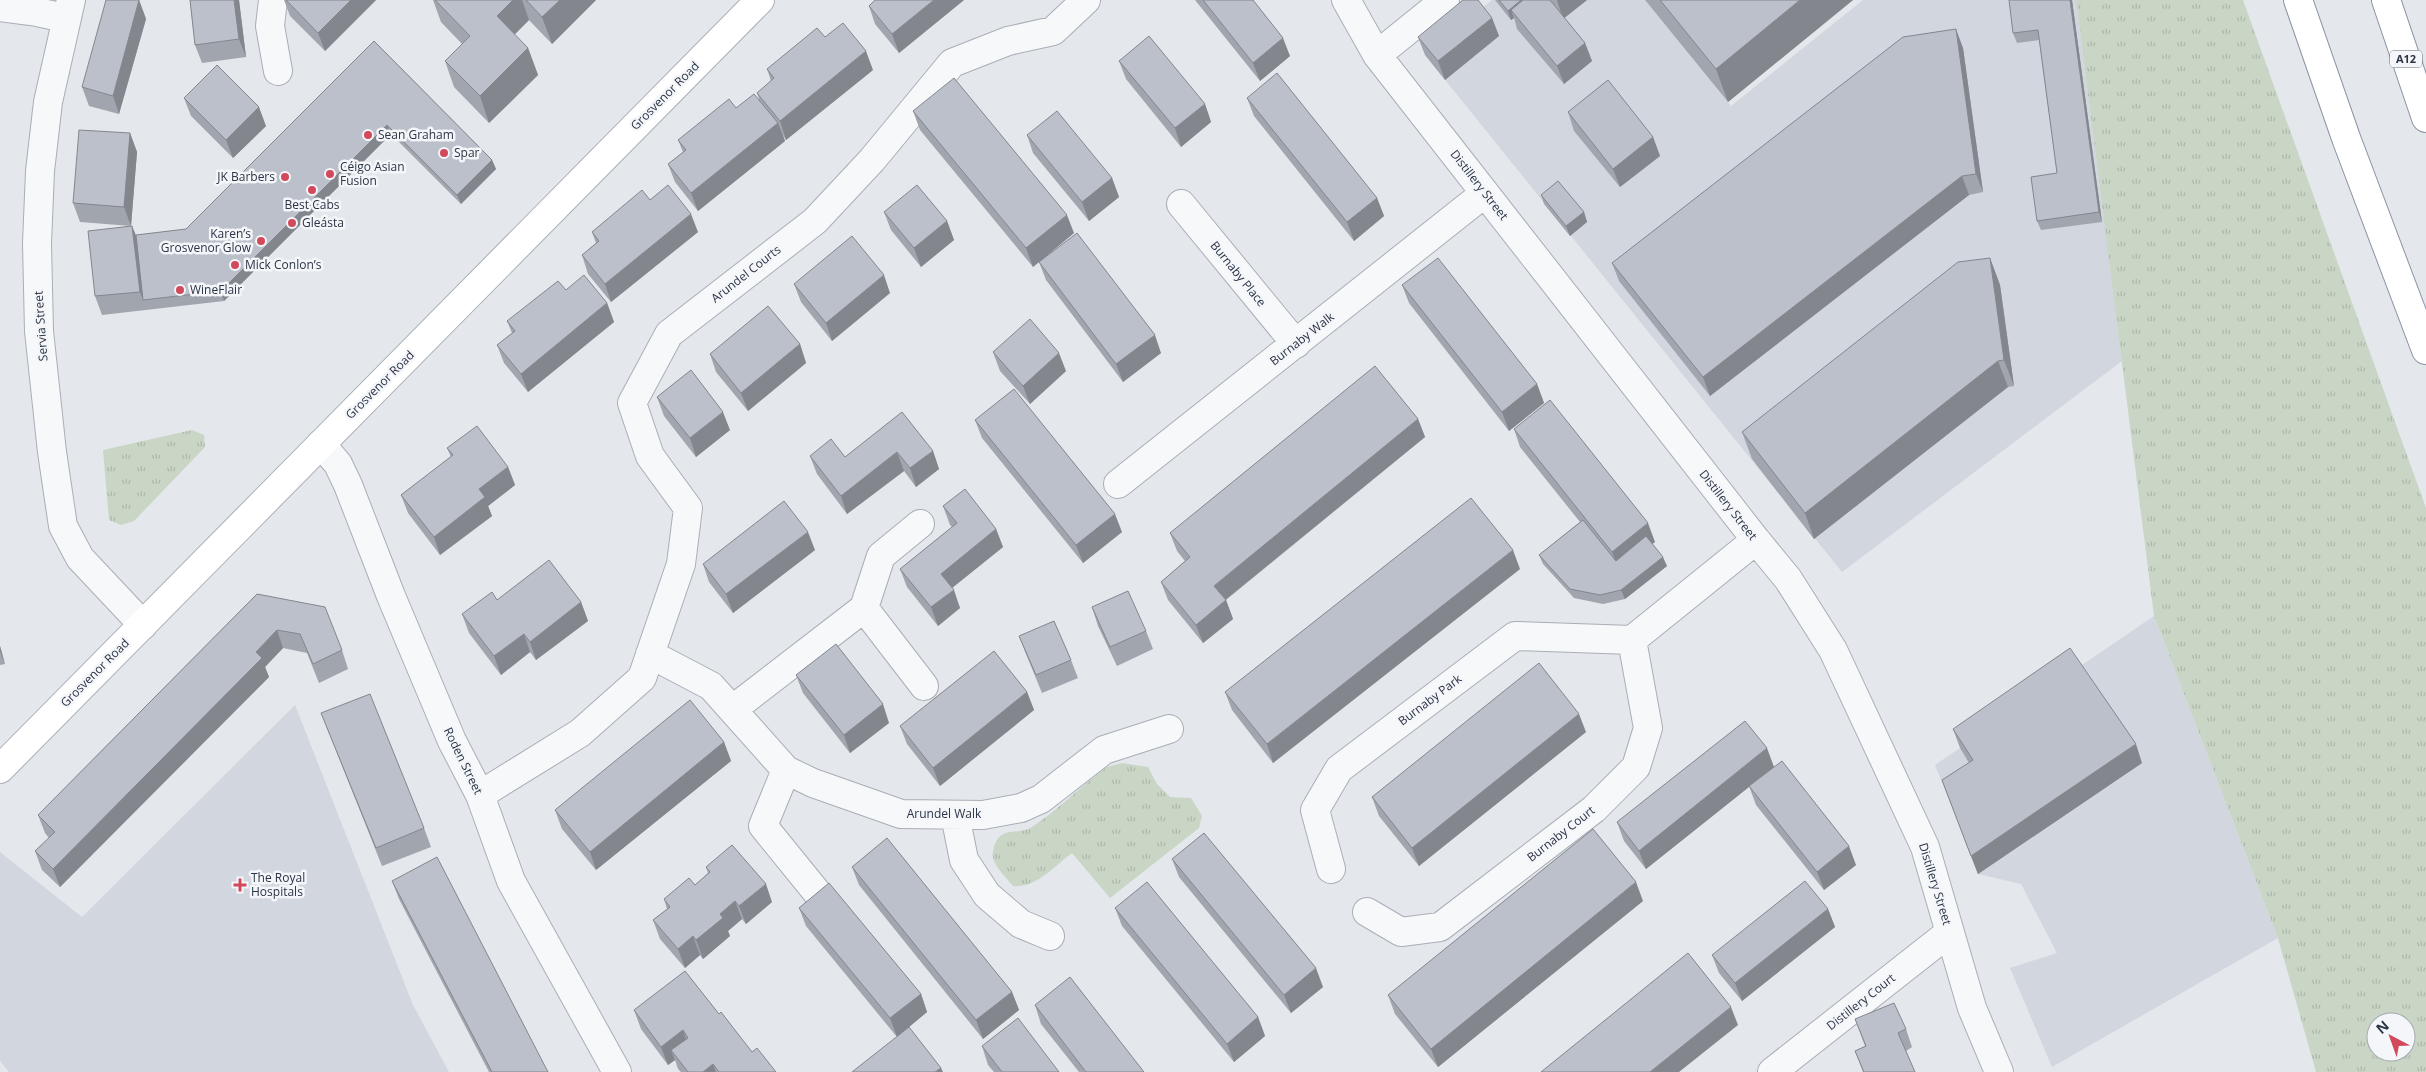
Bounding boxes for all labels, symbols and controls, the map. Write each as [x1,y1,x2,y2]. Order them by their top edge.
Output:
road number: A12 [2390,51,2422,68]
street label: Grosvenor Road [627,58,703,134]
place label: Sean Graham [378,126,454,143]
marker: Sean Graham [362,129,374,141]
place label: Spar [454,144,480,161]
street label: Distillery Street [1446,146,1512,223]
marker: Spar [438,147,450,159]
place label: Céigo Asian Fusion [340,158,405,189]
place label: JK Barbers [216,168,275,185]
marker: Céigo Asian Fusion [324,168,336,180]
marker: JK Barbers [279,171,291,183]
marker: Best Cabs [306,184,318,196]
place label: Best Cabs [285,196,340,213]
place label: Gleásta [302,214,344,231]
marker: Gleásta [286,217,298,229]
place label: Karen’s Grosvenor Glow [161,225,252,256]
marker: Karen’s Grosvenor Glow [255,235,267,247]
street label: Burnaby Place [1207,237,1270,310]
street label: Arundel Courts [707,241,784,306]
place label: Mick Conlon’s [245,256,322,273]
marker: Mick Conlon’s [229,259,241,271]
place label: WineFlair [190,281,242,298]
marker: WineFlair [174,284,186,296]
street label: Servia Street [30,290,51,362]
street label: Burnaby Walk [1266,308,1338,369]
street label: Grosvenor Road [342,347,418,423]
street label: Distillery Street [1695,466,1761,543]
street label: Grosvenor Road [57,635,133,711]
street label: Burnaby Park [1394,670,1466,729]
street label: Roden Street [440,724,487,797]
street label: Burnaby Court [1523,802,1598,865]
street label: Arundel Walk [907,805,982,822]
street label: Distillery Street [1915,841,1956,927]
place label: The Royal Hospitals [251,869,305,900]
marker: The Royal Hospitals [233,878,247,892]
street label: Distillery Court [1823,969,1899,1034]
north arrow [2366,1012,2416,1062]
text: N [2372,1016,2393,1038]

